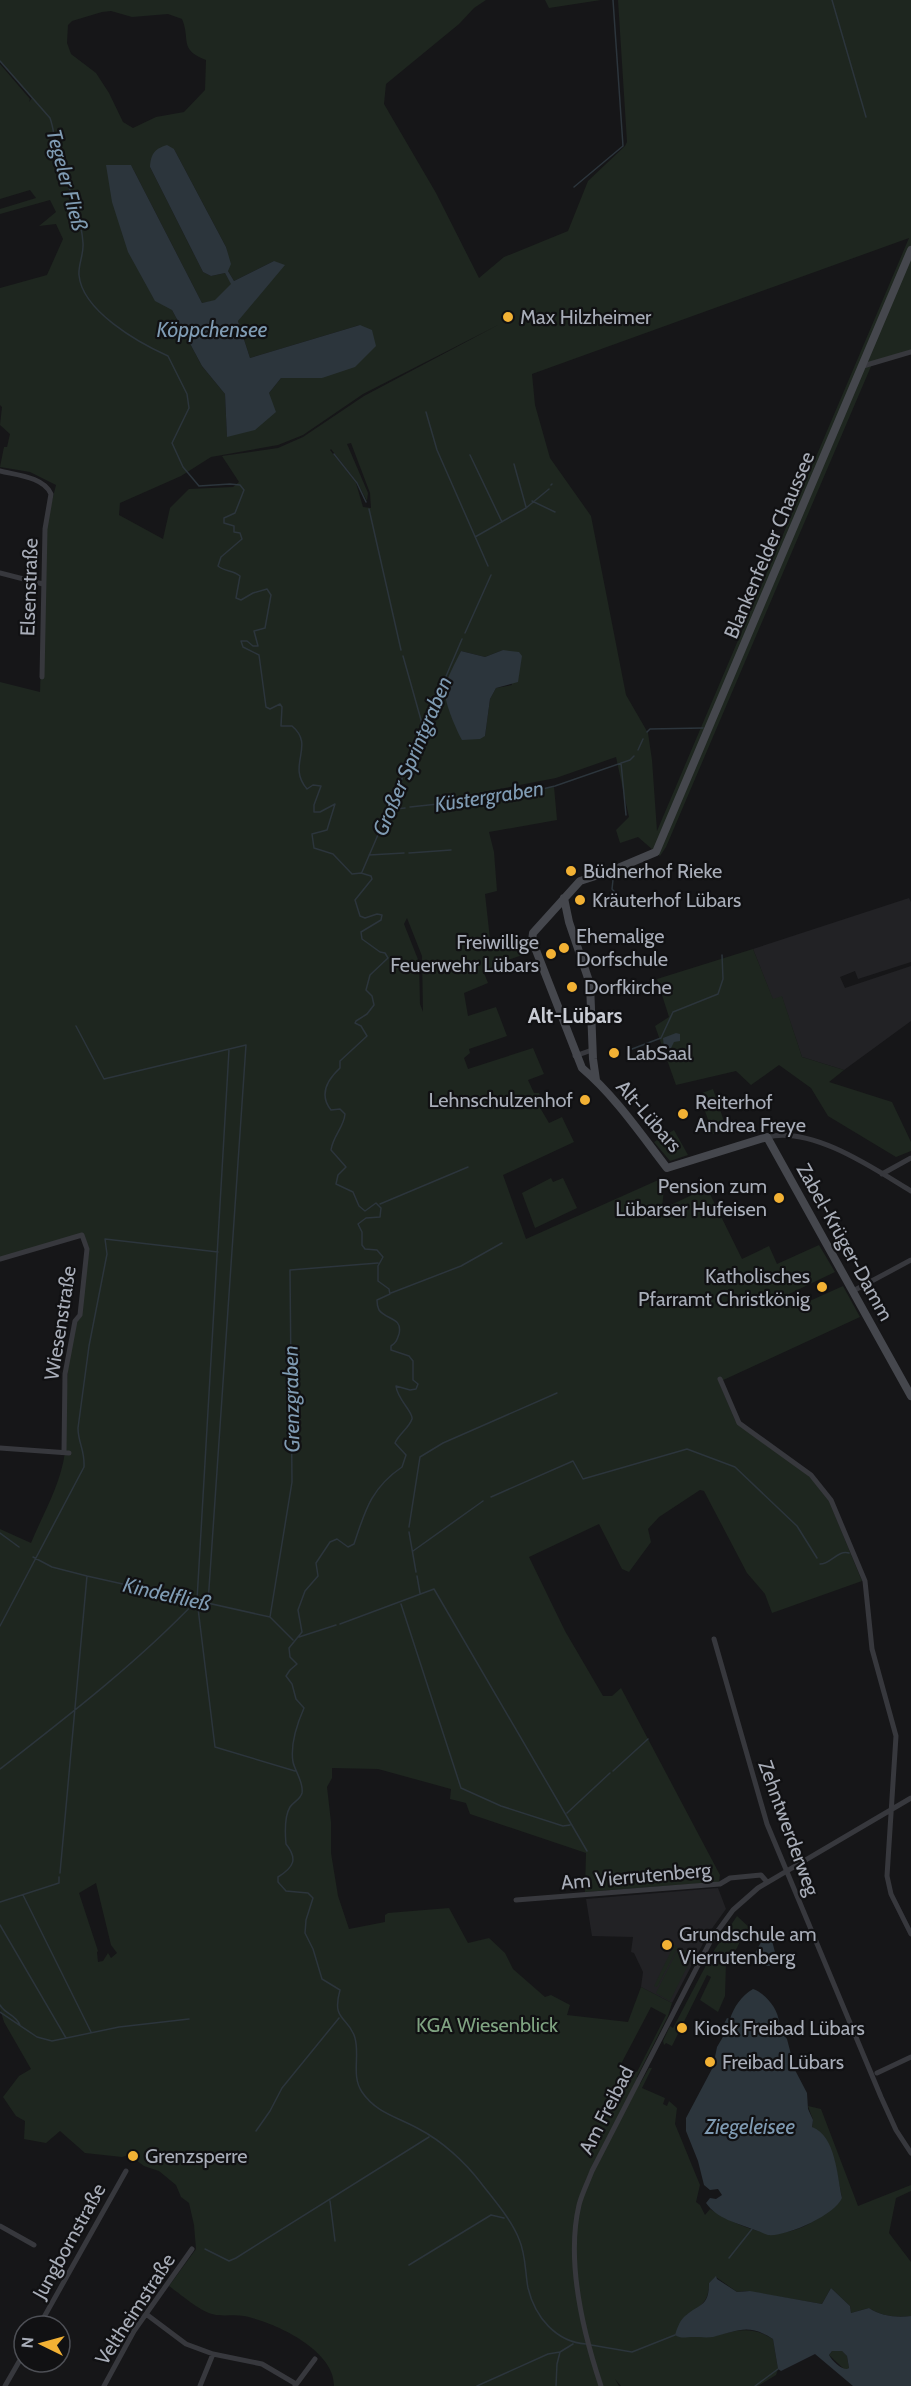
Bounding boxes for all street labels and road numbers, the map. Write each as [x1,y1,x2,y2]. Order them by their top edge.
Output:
street label: Blankenfelder Chaussee [719,448,819,642]
street label: Elsenstraße [15,538,43,636]
street label: Alt-Lübars [611,1075,687,1157]
street label: Zabel-Krüger-Damm [792,1159,898,1325]
street label: Wiesenstraße [39,1264,81,1382]
street label: Zehntwerderweg [753,1757,825,1900]
street label: Am Vierrutenberg [560,1857,713,1895]
street label: Am Freibad [573,2062,639,2158]
street label: Jungbornstraße [27,2179,111,2304]
street label: Veltheimstraße [90,2249,180,2369]

